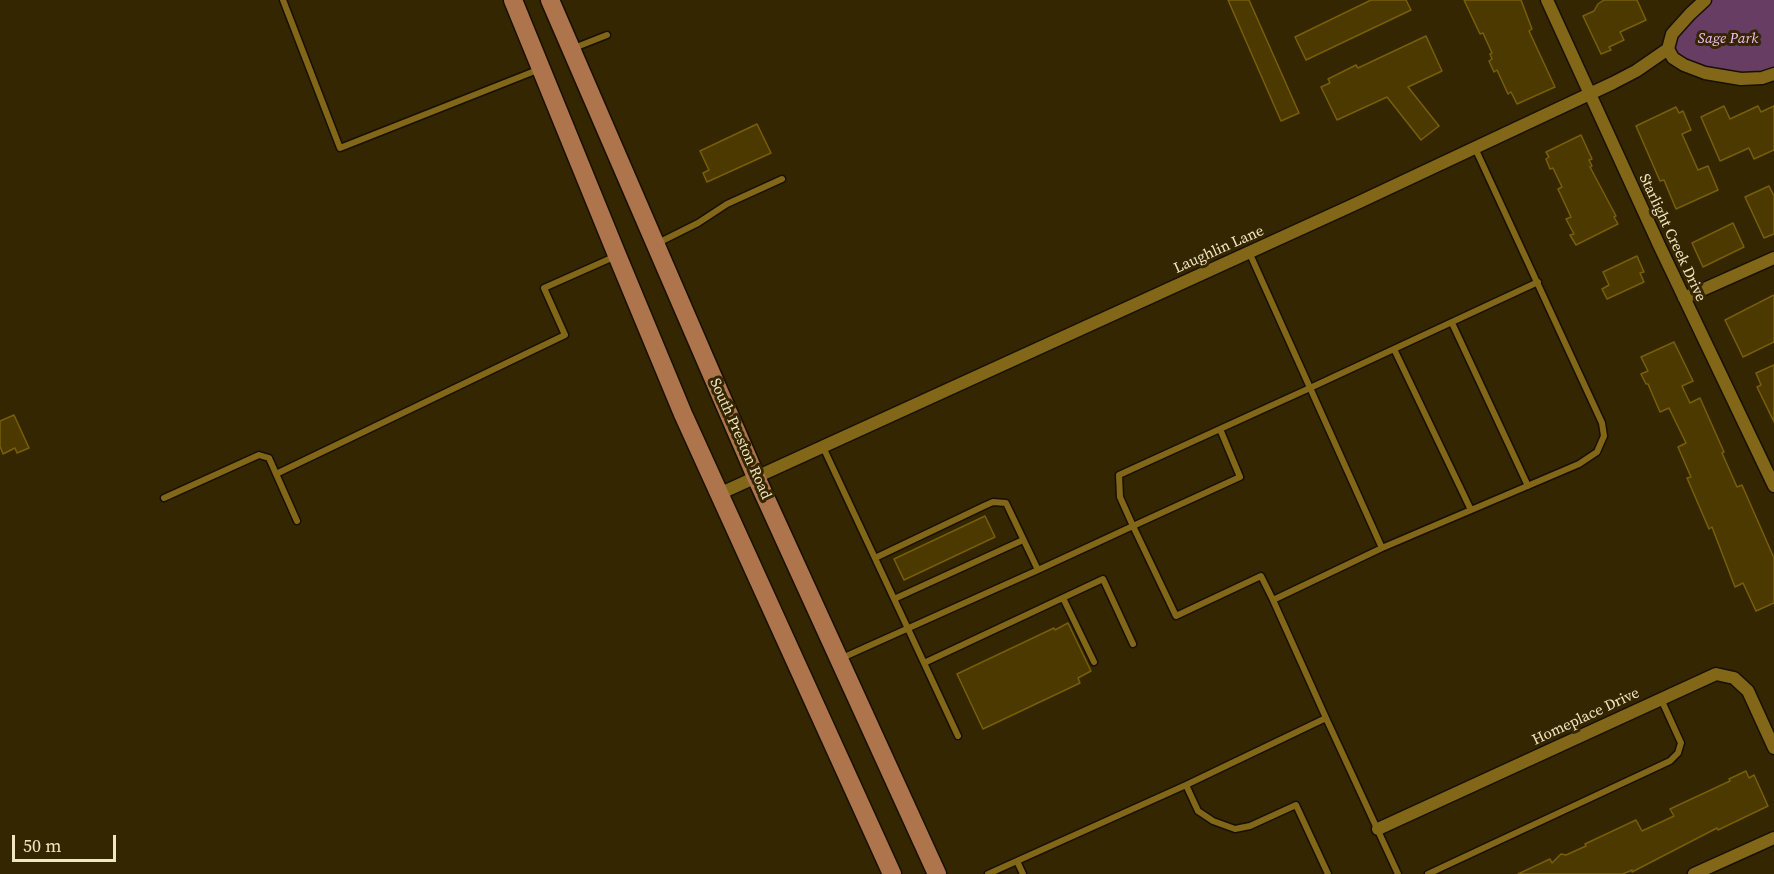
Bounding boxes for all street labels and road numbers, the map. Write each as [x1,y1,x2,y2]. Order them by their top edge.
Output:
street label: Starlight Creek Drive [1635,171,1709,305]
street label: Laughlin Lane [1171,222,1267,278]
street label: South Preston Road [705,376,775,502]
street label: Homeplace Drive [1530,684,1642,750]

